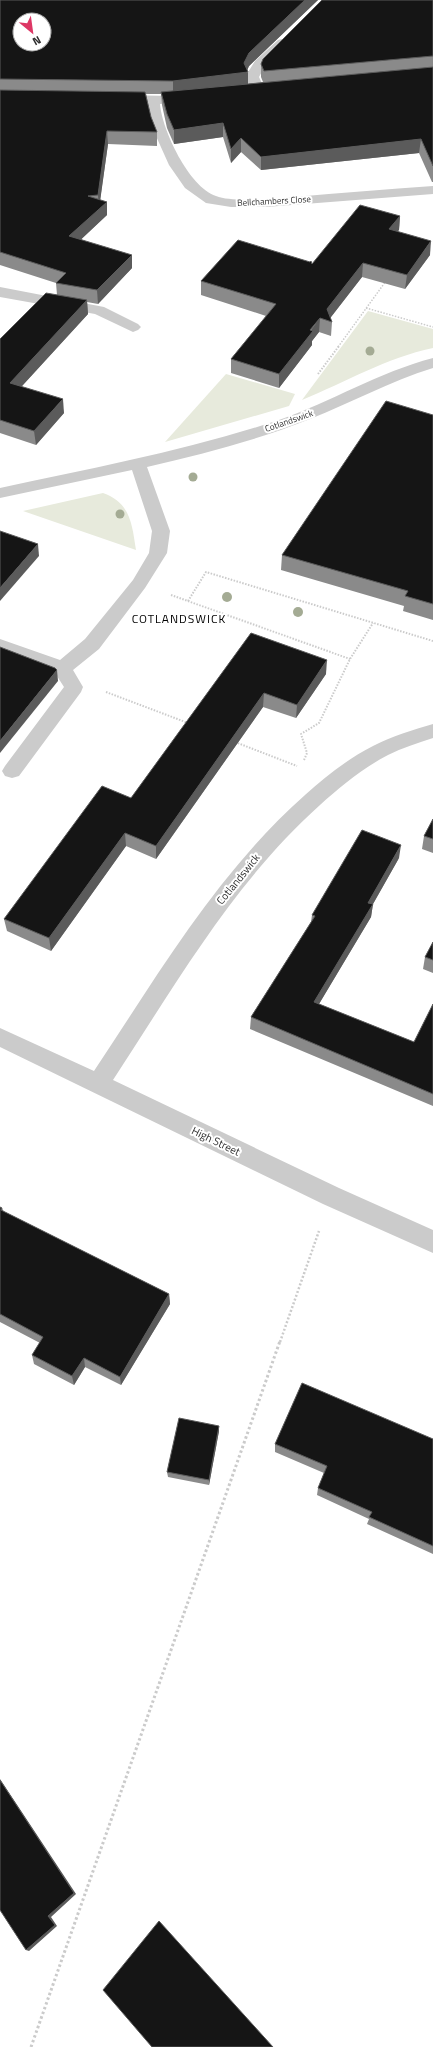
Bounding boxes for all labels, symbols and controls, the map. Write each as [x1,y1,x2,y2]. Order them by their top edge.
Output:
north arrow [12,12,52,52]
text: N [30,32,44,50]
street label: Bellchambers Close [237,192,312,209]
street label: Cotlandswick [263,406,315,435]
district label: COTLANDSWICK [132,609,226,628]
street label: Cotlandswick [213,850,264,908]
street label: High Street [189,1122,243,1160]

